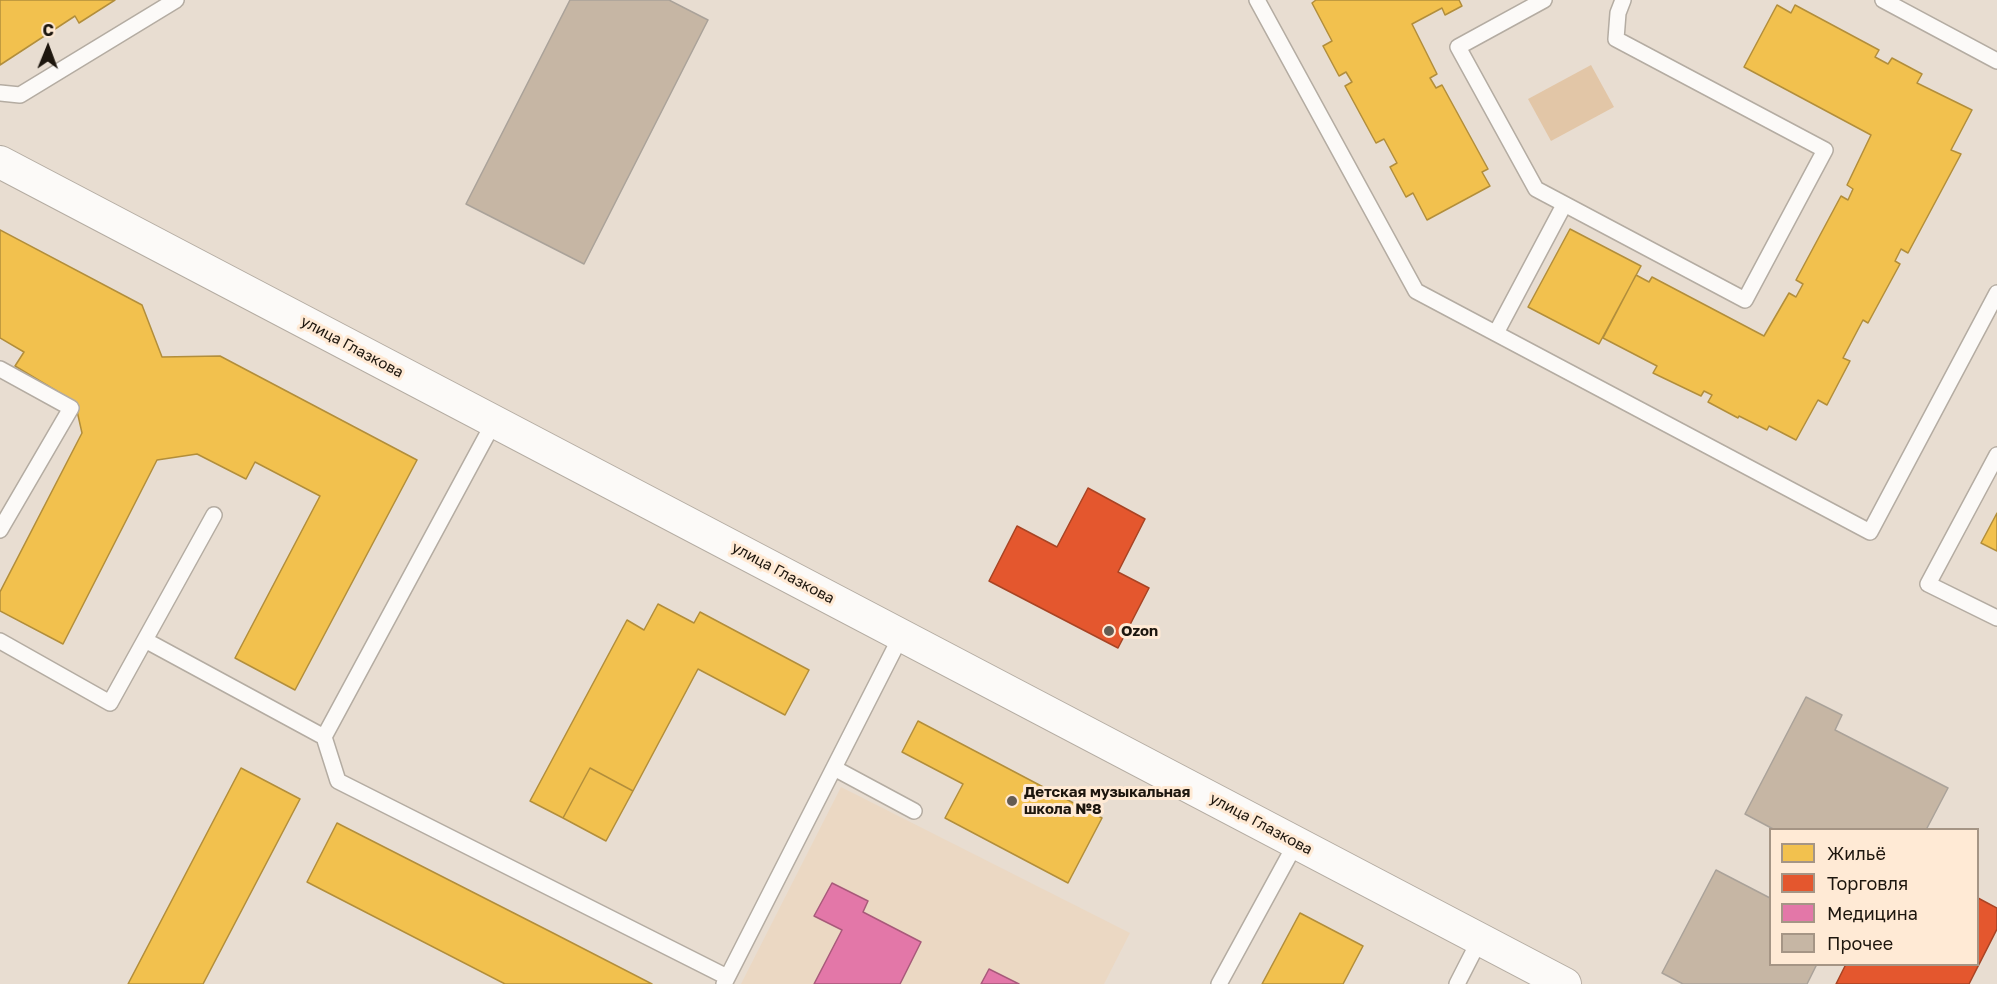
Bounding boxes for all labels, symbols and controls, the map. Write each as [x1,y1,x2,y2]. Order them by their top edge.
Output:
north arrow [18,18,78,78]
text: С [42,20,54,40]
street label: улица Глазкова [298,312,406,382]
street label: улица Глазкова [729,538,837,608]
place label: Ozon [1121,622,1158,640]
marker: Ozon [1102,624,1116,638]
place label: Детская музыкальная школа №8 [1024,783,1190,818]
street label: улица Глазкова [1207,789,1315,859]
marker: Детская музыкальная школа №8 [1005,794,1019,808]
legend [1769,828,1979,966]
text: Жильё [1827,842,1886,864]
text: Торговля [1827,872,1908,894]
text: Медицина [1827,902,1918,924]
text: Прочее [1827,932,1893,954]

